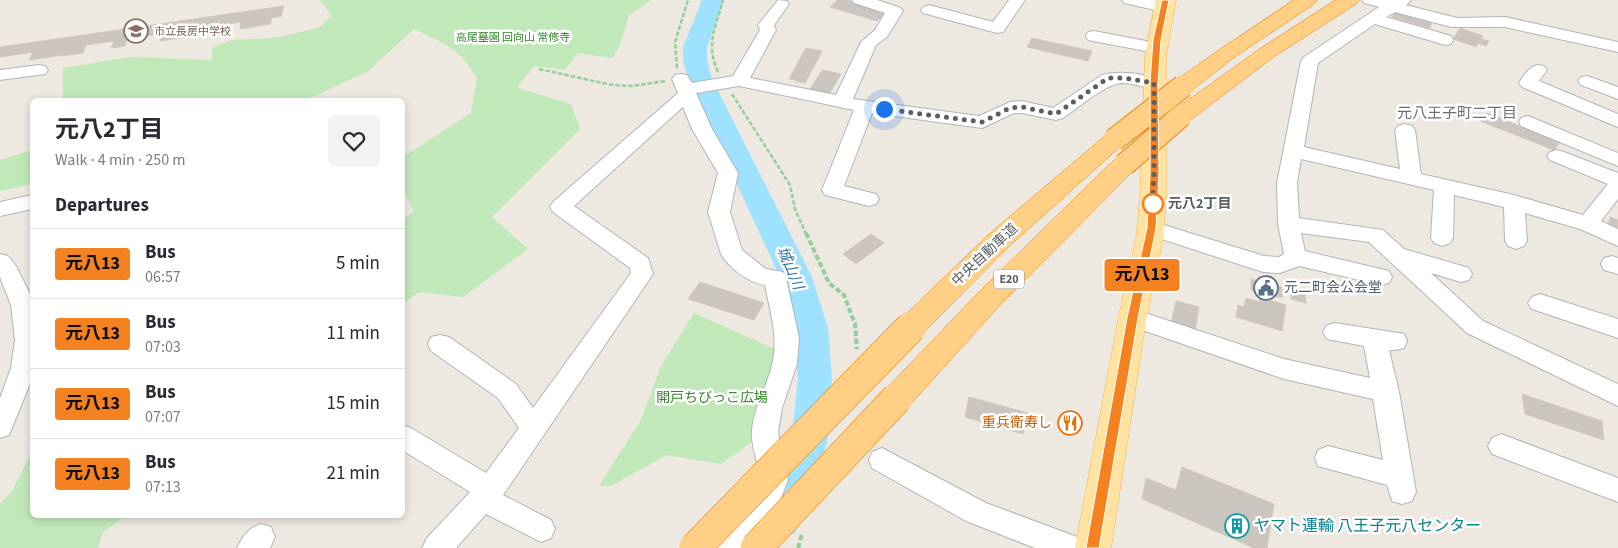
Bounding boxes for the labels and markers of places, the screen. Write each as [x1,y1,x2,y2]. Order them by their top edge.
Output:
school or university icon: 市立長房中学校 [123,18,149,44]
place label: 市立長房中学校 [154,24,231,39]
marker: 元八2丁目 [1142,193,1164,215]
place label: 元八2丁目 [1168,194,1231,214]
public building icon: 元二町会公会堂 [1253,275,1279,301]
place label: 元二町会公会堂 [1284,278,1382,298]
restaurant icon: 重兵衛寿し [1057,410,1083,436]
place label: 重兵衛寿し [982,413,1052,433]
building icon: ヤマト運輸 八王子元八センター [1224,513,1250,539]
place label: ヤマト運輸 八王子元八センター [1254,515,1481,537]

